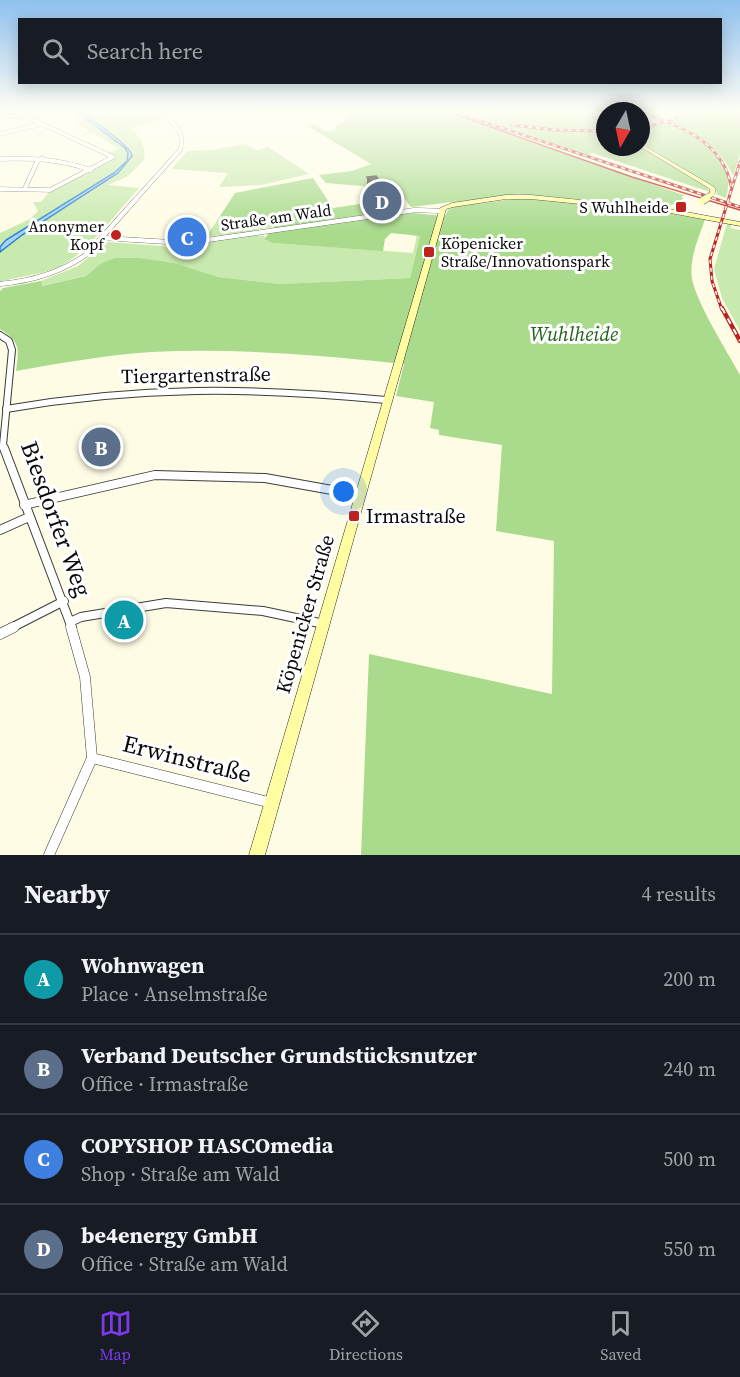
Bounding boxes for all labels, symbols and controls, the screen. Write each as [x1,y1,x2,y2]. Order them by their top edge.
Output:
search box [18,18,722,84]
icon: search [39,35,72,68]
text: Search here [87,36,203,66]
north arrow [596,102,650,156]
pin: D [362,178,401,224]
place label: S Wuhlheide [579,196,669,218]
street label: Straße am Wald [219,198,333,236]
marker: S Wuhlheide [674,200,688,214]
pin: C [168,214,207,260]
place label: Anonymer Kopf [28,215,105,255]
marker: Anonymer Kopf [109,228,123,242]
place label: Köpenicker Straße/Innovationspark [441,232,610,272]
marker: Köpenicker Straße/Innovationspark [422,245,436,259]
park label: Wuhlheide [530,320,618,348]
street label: Tiergartenstraße [121,360,271,390]
pin: B [82,424,120,470]
street label: Biesdorfer Weg [13,436,100,601]
your location [329,477,358,506]
place label: Irmastraße [366,502,466,530]
marker: Irmastraße [347,509,361,523]
street label: Köpenicker Straße [269,531,341,697]
pin: A [104,598,144,642]
street label: Erwinstraße [119,727,255,790]
text: Nearby [24,876,110,912]
text: 4 results [641,880,716,908]
text: Wohnwagen [81,950,204,980]
text: A [37,965,50,993]
text: 200 m [663,965,716,993]
text: Place · Anselmstraße [81,980,268,1008]
text: Verband Deutscher Grundstücksnutzer [81,1040,477,1070]
text: B [37,1055,50,1083]
text: 240 m [663,1055,716,1083]
text: Office · Irmastraße [81,1070,248,1098]
text: COPYSHOP HASCOmedia [81,1130,333,1160]
text: C [37,1145,50,1173]
text: 500 m [663,1145,716,1173]
text: Shop · Straße am Wald [81,1160,280,1188]
text: be4energy GmbH [81,1220,258,1250]
text: D [36,1235,51,1263]
text: 550 m [663,1235,716,1263]
text: Office · Straße am Wald [81,1250,288,1278]
tab: Map [99,1307,132,1365]
tab: Directions [329,1307,403,1365]
tab: Saved [600,1307,641,1365]

